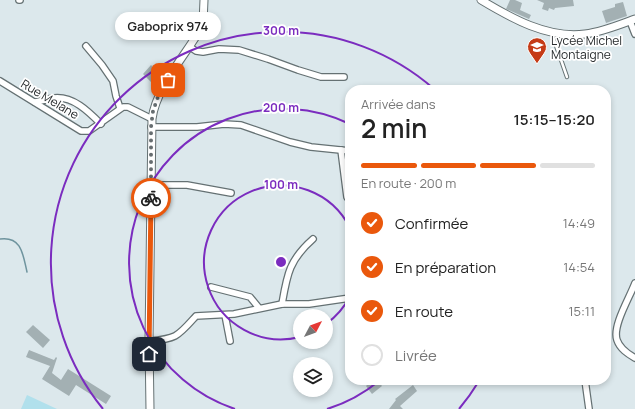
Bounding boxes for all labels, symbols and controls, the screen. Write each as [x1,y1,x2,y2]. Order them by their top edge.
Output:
callout: Gaboprix 974 [115,12,221,40]
text: Gaboprix 974 [128,17,208,35]
text: 300 m [263,22,299,39]
place label: Lycée Michel Montaigne [551,32,622,63]
school or university icon: Lycée Michel Montaigne [526,36,548,64]
pin [151,63,185,97]
icon: bag [157,69,179,91]
street label: Rue Melane [18,75,82,123]
text: Arrivée dans [361,95,436,113]
text: 200 m [263,99,299,116]
text: 15:15–15:20 [514,109,595,130]
text: 2 min [361,110,427,146]
text: En route · 200 m [361,174,456,192]
text: 100 m [264,176,298,193]
courier [131,178,171,218]
icon: bike [140,187,162,209]
icon: check [361,212,383,234]
text: Confirmée [395,213,468,234]
text: 14:49 [563,214,595,232]
centre of rings [274,255,288,269]
icon: check [361,256,383,278]
text: En préparation [395,257,496,278]
text: 14:54 [563,258,595,276]
icon: check [361,300,383,322]
text: En route [395,301,453,322]
text: 15:11 [568,302,595,320]
north arrow [293,309,333,349]
map controls [293,309,333,397]
pin [132,337,166,371]
icon: home [138,343,160,365]
text: Livrée [395,345,437,366]
button: layers [293,357,333,397]

